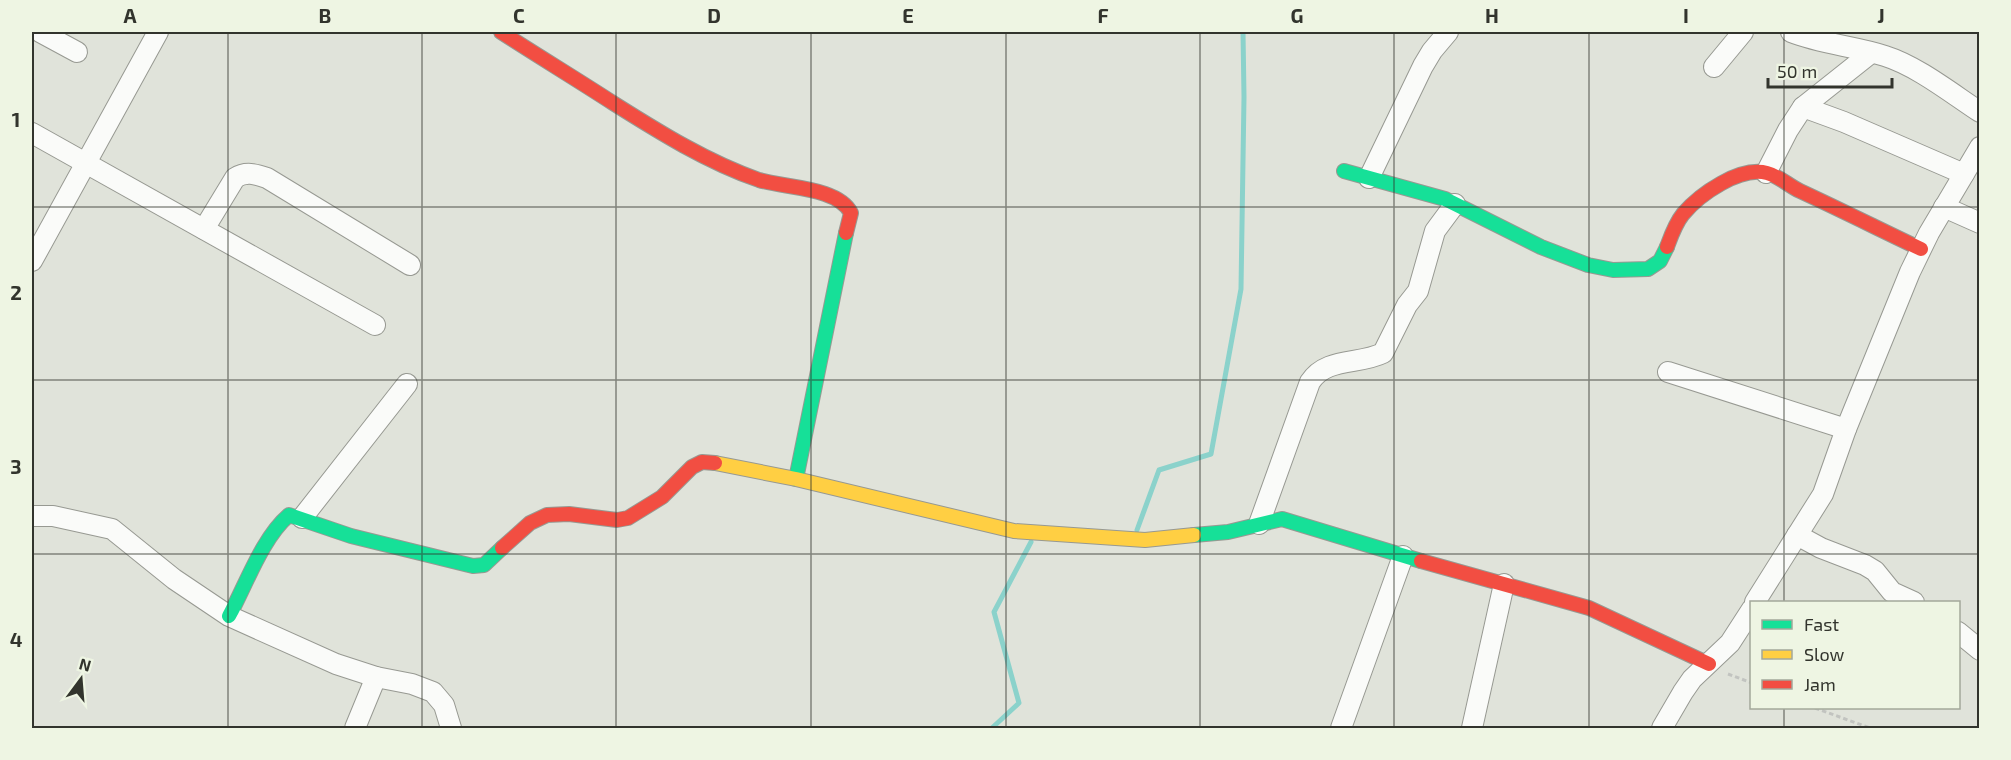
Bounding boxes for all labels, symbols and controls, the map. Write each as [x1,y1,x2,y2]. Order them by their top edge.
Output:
text: A [123,3,137,27]
text: B [319,3,331,27]
text: C [513,3,525,27]
text: D [707,3,721,27]
text: E [902,3,914,27]
text: F [1097,3,1109,27]
text: G [1291,3,1303,27]
text: H [1485,3,1499,27]
text: I [1683,3,1689,27]
text: J [1877,3,1885,27]
scale bar [1768,51,1892,89]
text: 50 m [1777,60,1817,82]
text: 1 [12,107,20,131]
text: 2 [10,280,22,304]
text: 3 [10,454,22,478]
legend [1750,601,1960,709]
text: Fast [1804,613,1839,635]
text: 4 [10,627,23,651]
text: Slow [1804,643,1845,665]
north arrow [51,649,111,709]
text: N [77,653,93,675]
text: Jam [1804,673,1836,695]

